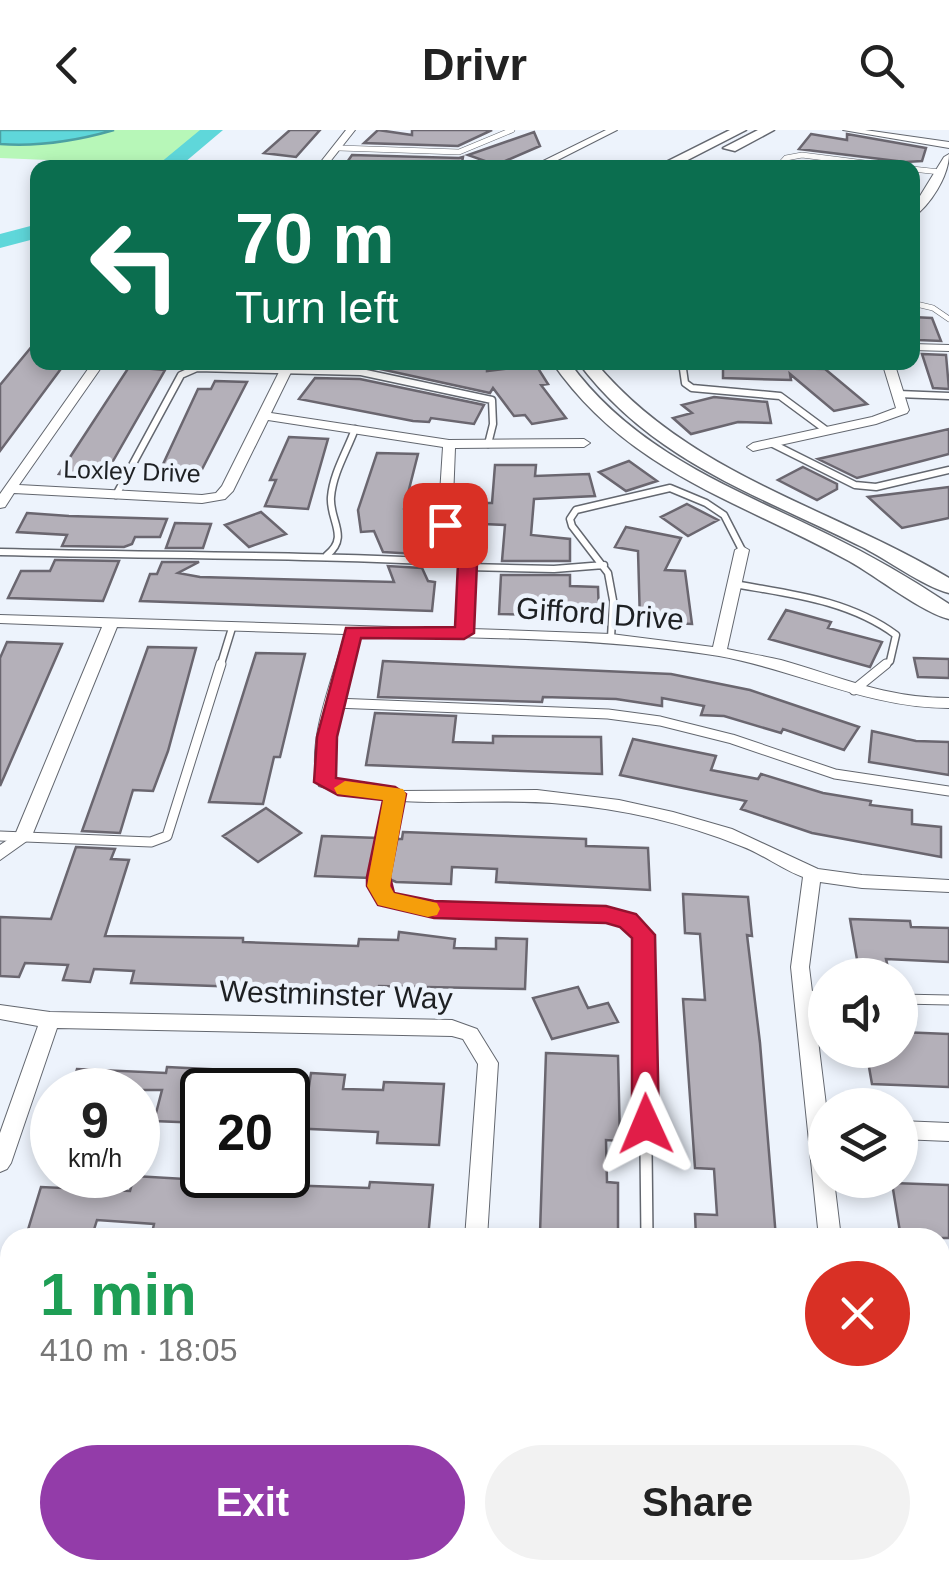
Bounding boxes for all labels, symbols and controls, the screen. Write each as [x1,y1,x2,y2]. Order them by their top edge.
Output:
icon: back [40,38,95,93]
icon: search [854,38,909,93]
text: Drivr [422,39,527,90]
icon: left [70,200,200,330]
text: 70 m [235,200,395,278]
text: Turn left [235,282,398,333]
street label: Loxley Drive [63,455,201,487]
pin [403,483,488,568]
icon: arrive [418,498,473,553]
street label: Gifford Drive [515,591,685,636]
map controls [808,958,918,1198]
button: sound [808,958,918,1068]
street label: Westminster Way [219,974,453,1015]
speed limit sign: 20 [180,1068,310,1198]
position arrow [594,1072,698,1176]
button: layers [808,1088,918,1198]
text: 9 [81,1093,109,1149]
text: km/h [68,1144,122,1172]
text: 1 min [40,1261,197,1328]
button: close [805,1261,910,1366]
text: 410 m · 18:05 [40,1332,237,1368]
button: Exit [40,1445,465,1560]
button: Share [485,1445,910,1560]

